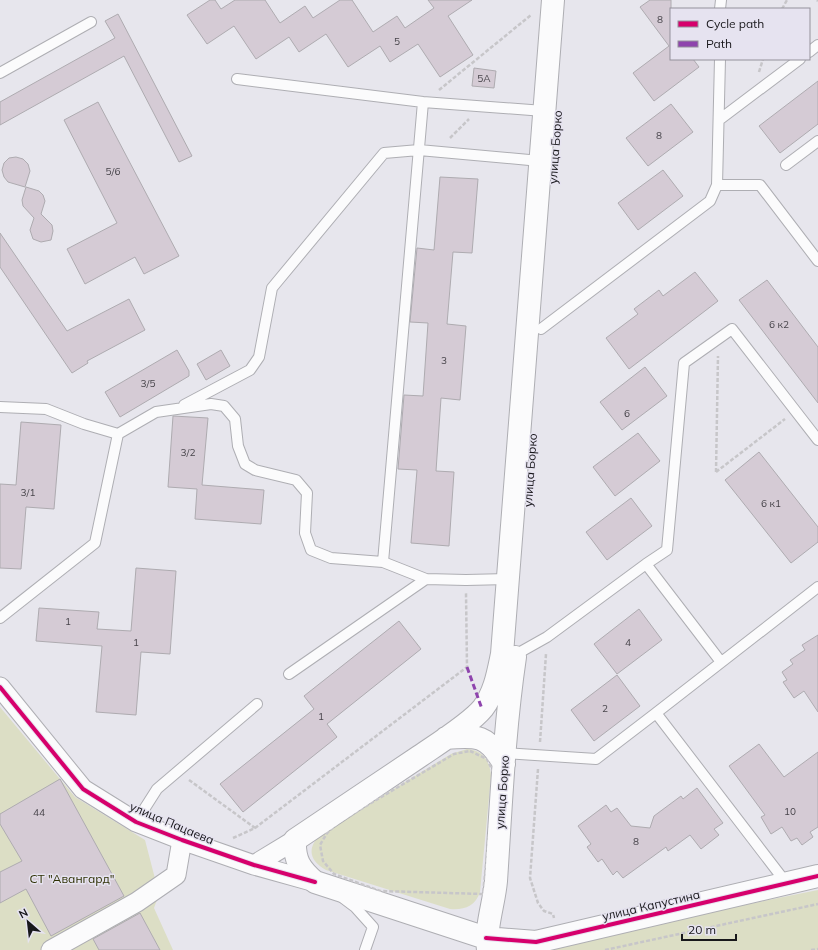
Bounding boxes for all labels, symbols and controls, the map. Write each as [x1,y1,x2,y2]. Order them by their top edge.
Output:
legend [670,8,810,60]
house number: 8 [657,13,663,26]
text: Cycle path [706,16,764,31]
house number: 5 [394,35,400,48]
text: Path [706,36,732,51]
house number: 5А [477,72,491,85]
street label: улица Борко [545,110,565,184]
house number: 8 [656,129,662,142]
house number: 5/6 [106,165,120,178]
house number: 6 к2 [769,318,789,331]
house number: 3 [441,354,447,367]
house number: 3/5 [141,377,155,390]
house number: 6 [624,407,630,420]
street label: улица Борко [520,433,540,507]
house number: 3/2 [181,446,195,459]
house number: 3/1 [21,486,35,499]
house number: 6 к1 [761,497,781,510]
house number: 1 [65,615,71,628]
house number: 1 [133,636,139,649]
house number: 4 [625,636,631,649]
house number: 2 [602,702,608,715]
house number: 1 [318,710,324,723]
street label: улица Борко [492,755,512,829]
street label: улица Пацаева [128,799,216,847]
house number: 10 [784,805,796,818]
house number: 44 [33,806,45,819]
house number: 8 [633,835,639,848]
park label: СТ "Авангард" [29,871,115,886]
street label: улица Капустина [601,886,701,924]
north arrow [8,902,48,942]
text: N [16,905,30,921]
scale bar [682,916,736,942]
text: 20 m [688,922,716,937]

